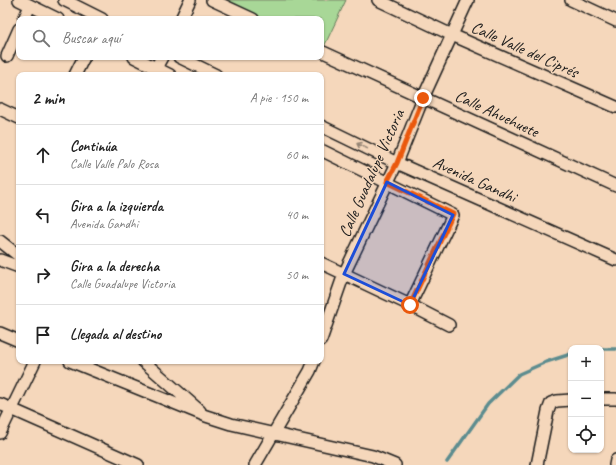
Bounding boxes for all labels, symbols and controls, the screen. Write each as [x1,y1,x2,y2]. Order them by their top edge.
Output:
search box [16,16,324,60]
street label: Calle Valle del Ciprés [468,16,584,83]
icon: search [30,27,52,49]
text: Buscar aquí [62,29,121,48]
street label: Calle Ahuehuete [452,85,543,143]
text: 2 min [32,88,65,109]
route end [414,89,432,107]
text: A pie · 150 m [250,90,308,106]
street label: Calle Guadalupe Victoria [334,105,409,240]
text: Continúa [70,137,117,156]
one-way arrow [356,142,368,149]
icon: ahead [32,144,54,166]
text: 60 m [286,147,308,163]
street label: Avenida Gandhi [430,152,521,208]
text: Calle Valle Palo Rosa [70,156,158,172]
text: Gira a la izquierda [70,197,163,216]
icon: left [32,204,54,226]
text: 40 m [286,207,308,223]
text: Avenida Gandhi [70,216,138,232]
text: Gira a la derecha [70,257,159,276]
icon: right [32,264,54,286]
text: 50 m [286,267,308,283]
text: Calle Guadalupe Victoria [70,276,175,292]
route start [401,296,419,314]
icon: arrive [32,324,54,346]
text: Llegada al destino [70,325,161,344]
map controls [568,345,604,453]
button: + [568,345,604,381]
button: − [568,381,604,417]
button: locate [568,417,604,453]

